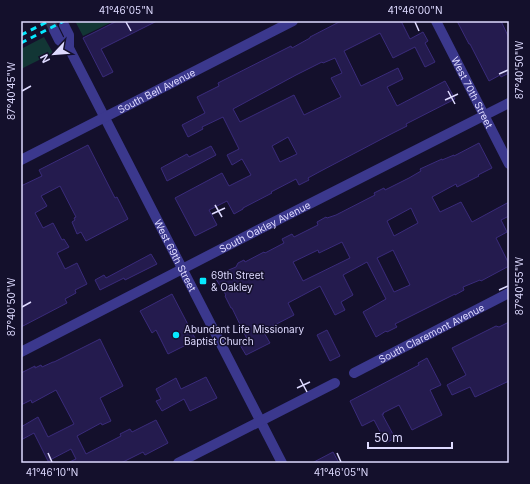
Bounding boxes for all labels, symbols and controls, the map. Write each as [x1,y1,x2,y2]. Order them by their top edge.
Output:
text: 41°46'05"N [99,4,153,16]
text: 41°46'00"N [388,4,442,16]
north arrow [34,34,74,74]
text: 87°40'50"W [513,41,525,99]
text: N [37,52,53,65]
street label: West 70th Street [449,54,496,131]
text: 87°40'45"W [5,62,17,120]
street label: South Bell Avenue [116,66,197,116]
street label: South Oakley Avenue [217,198,312,255]
street label: West 69th Street [152,217,199,294]
text: 87°40'55"W [513,257,525,315]
place label: 69th Street & Oakley [211,269,264,293]
marker: 69th Street & Oakley [198,276,208,286]
text: 87°40'50"W [5,278,17,336]
street label: South Claremont Avenue [377,301,486,365]
place label: Abundant Life Missionary Baptist Church [184,323,305,347]
marker: Abundant Life Missionary Baptist Church [171,330,181,340]
scale bar [368,424,452,450]
text: 50 m [374,430,403,445]
text: 41°46'10"N [26,466,78,478]
text: 41°46'05"N [314,466,368,478]

